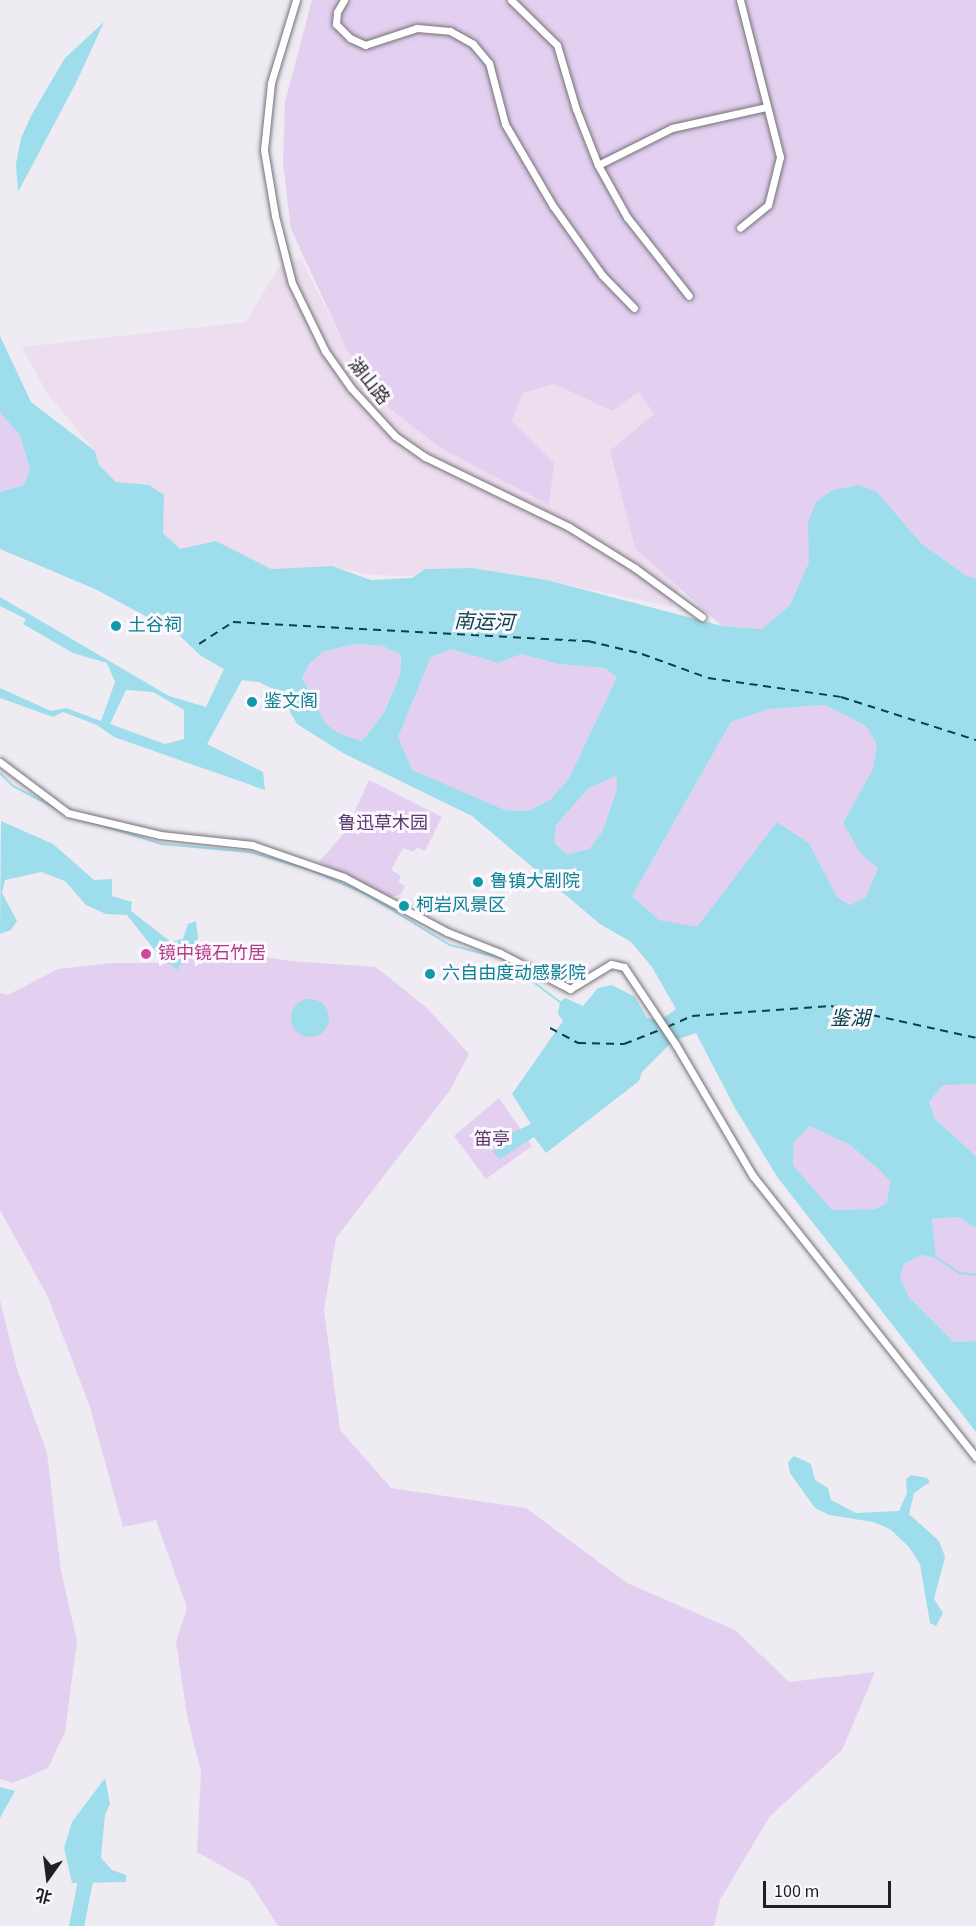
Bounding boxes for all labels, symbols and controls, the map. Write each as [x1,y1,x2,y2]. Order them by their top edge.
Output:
street label: 湖山路 [343,354,393,410]
water label: 南运河 [454,610,514,636]
place label: 土谷祠 [128,615,182,637]
marker: 土谷祠 [109,619,123,633]
place label: 鉴文阁 [264,691,318,713]
marker: 鉴文阁 [245,695,259,709]
park label: 鲁迅草木园 [338,813,428,835]
place label: 鲁镇大剧院 [490,871,580,893]
marker: 鲁镇大剧院 [471,875,485,889]
place label: 柯岩风景区 [416,895,506,917]
marker: 柯岩风景区 [397,899,411,913]
place label: 镜中镜石竹居 [158,943,266,965]
marker: 镜中镜石竹居 [139,947,153,961]
place label: 六自由度动感影院 [442,963,586,985]
marker: 六自由度动感影院 [423,967,437,981]
water label: 鉴湖 [830,1007,870,1031]
park label: 笛亭 [474,1129,510,1151]
north arrow [18,1848,78,1908]
scale bar [766,1869,894,1907]
text: 100 m [774,1879,819,1904]
text: 北 [33,1883,54,1908]

